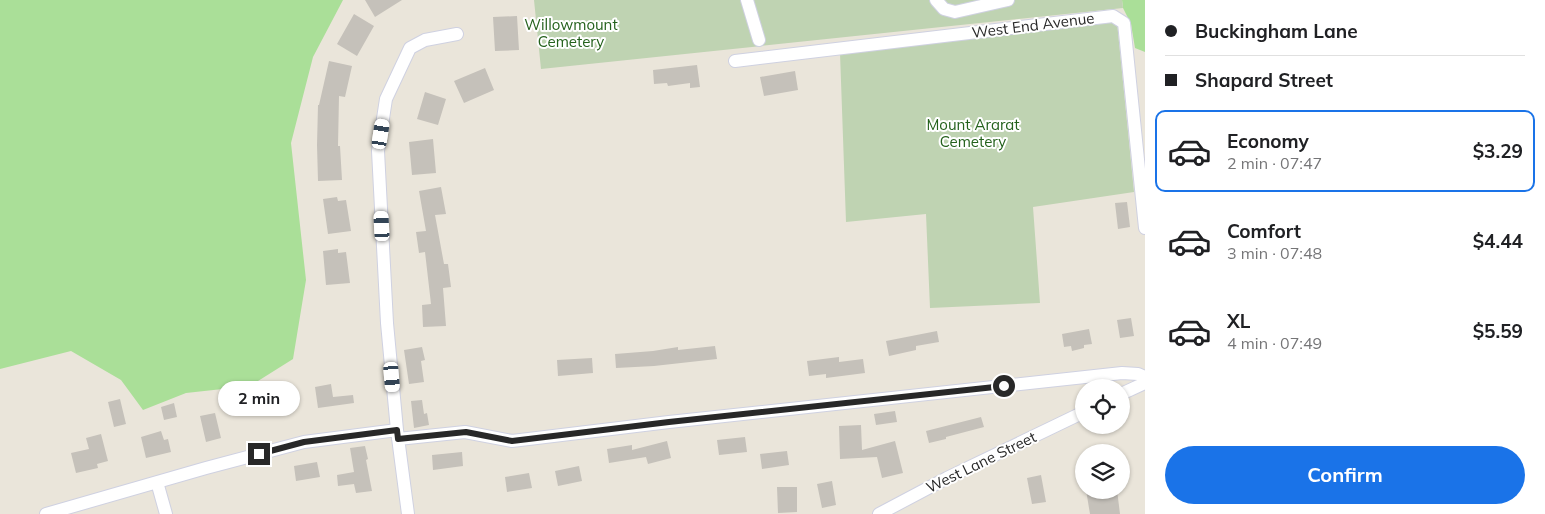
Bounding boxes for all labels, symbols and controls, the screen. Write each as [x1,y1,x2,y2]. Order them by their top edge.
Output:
street label: West End Avenue [971,8,1095,42]
park label: Willowmount Cemetery [524,15,618,51]
text: Buckingham Lane [1195,19,1358,43]
text: Shapard Street [1195,68,1333,92]
park label: Mount Ararat Cemetery [926,115,1020,151]
car [371,118,390,150]
icon: car [1167,129,1212,174]
text: Economy [1227,129,1309,153]
text: $3.29 [1473,139,1523,163]
text: 2 min · 07:47 [1227,153,1322,173]
car [373,211,390,241]
icon: car [1167,219,1212,264]
text: Comfort [1227,219,1301,243]
text: $4.44 [1473,229,1523,253]
text: 3 min · 07:48 [1227,243,1322,263]
icon: car [1167,309,1212,354]
text: XL [1227,309,1250,333]
text: $5.59 [1473,319,1523,343]
text: 4 min · 07:49 [1227,333,1322,353]
car [383,361,400,393]
route start [993,375,1015,397]
map controls [1075,379,1130,499]
button: locate [1075,379,1130,434]
callout: 2 min [218,382,300,416]
text: 2 min [238,388,280,408]
street label: West Lane Street [923,427,1039,497]
route end [248,443,270,465]
button: layers [1075,444,1130,499]
button: Confirm [1165,446,1525,504]

